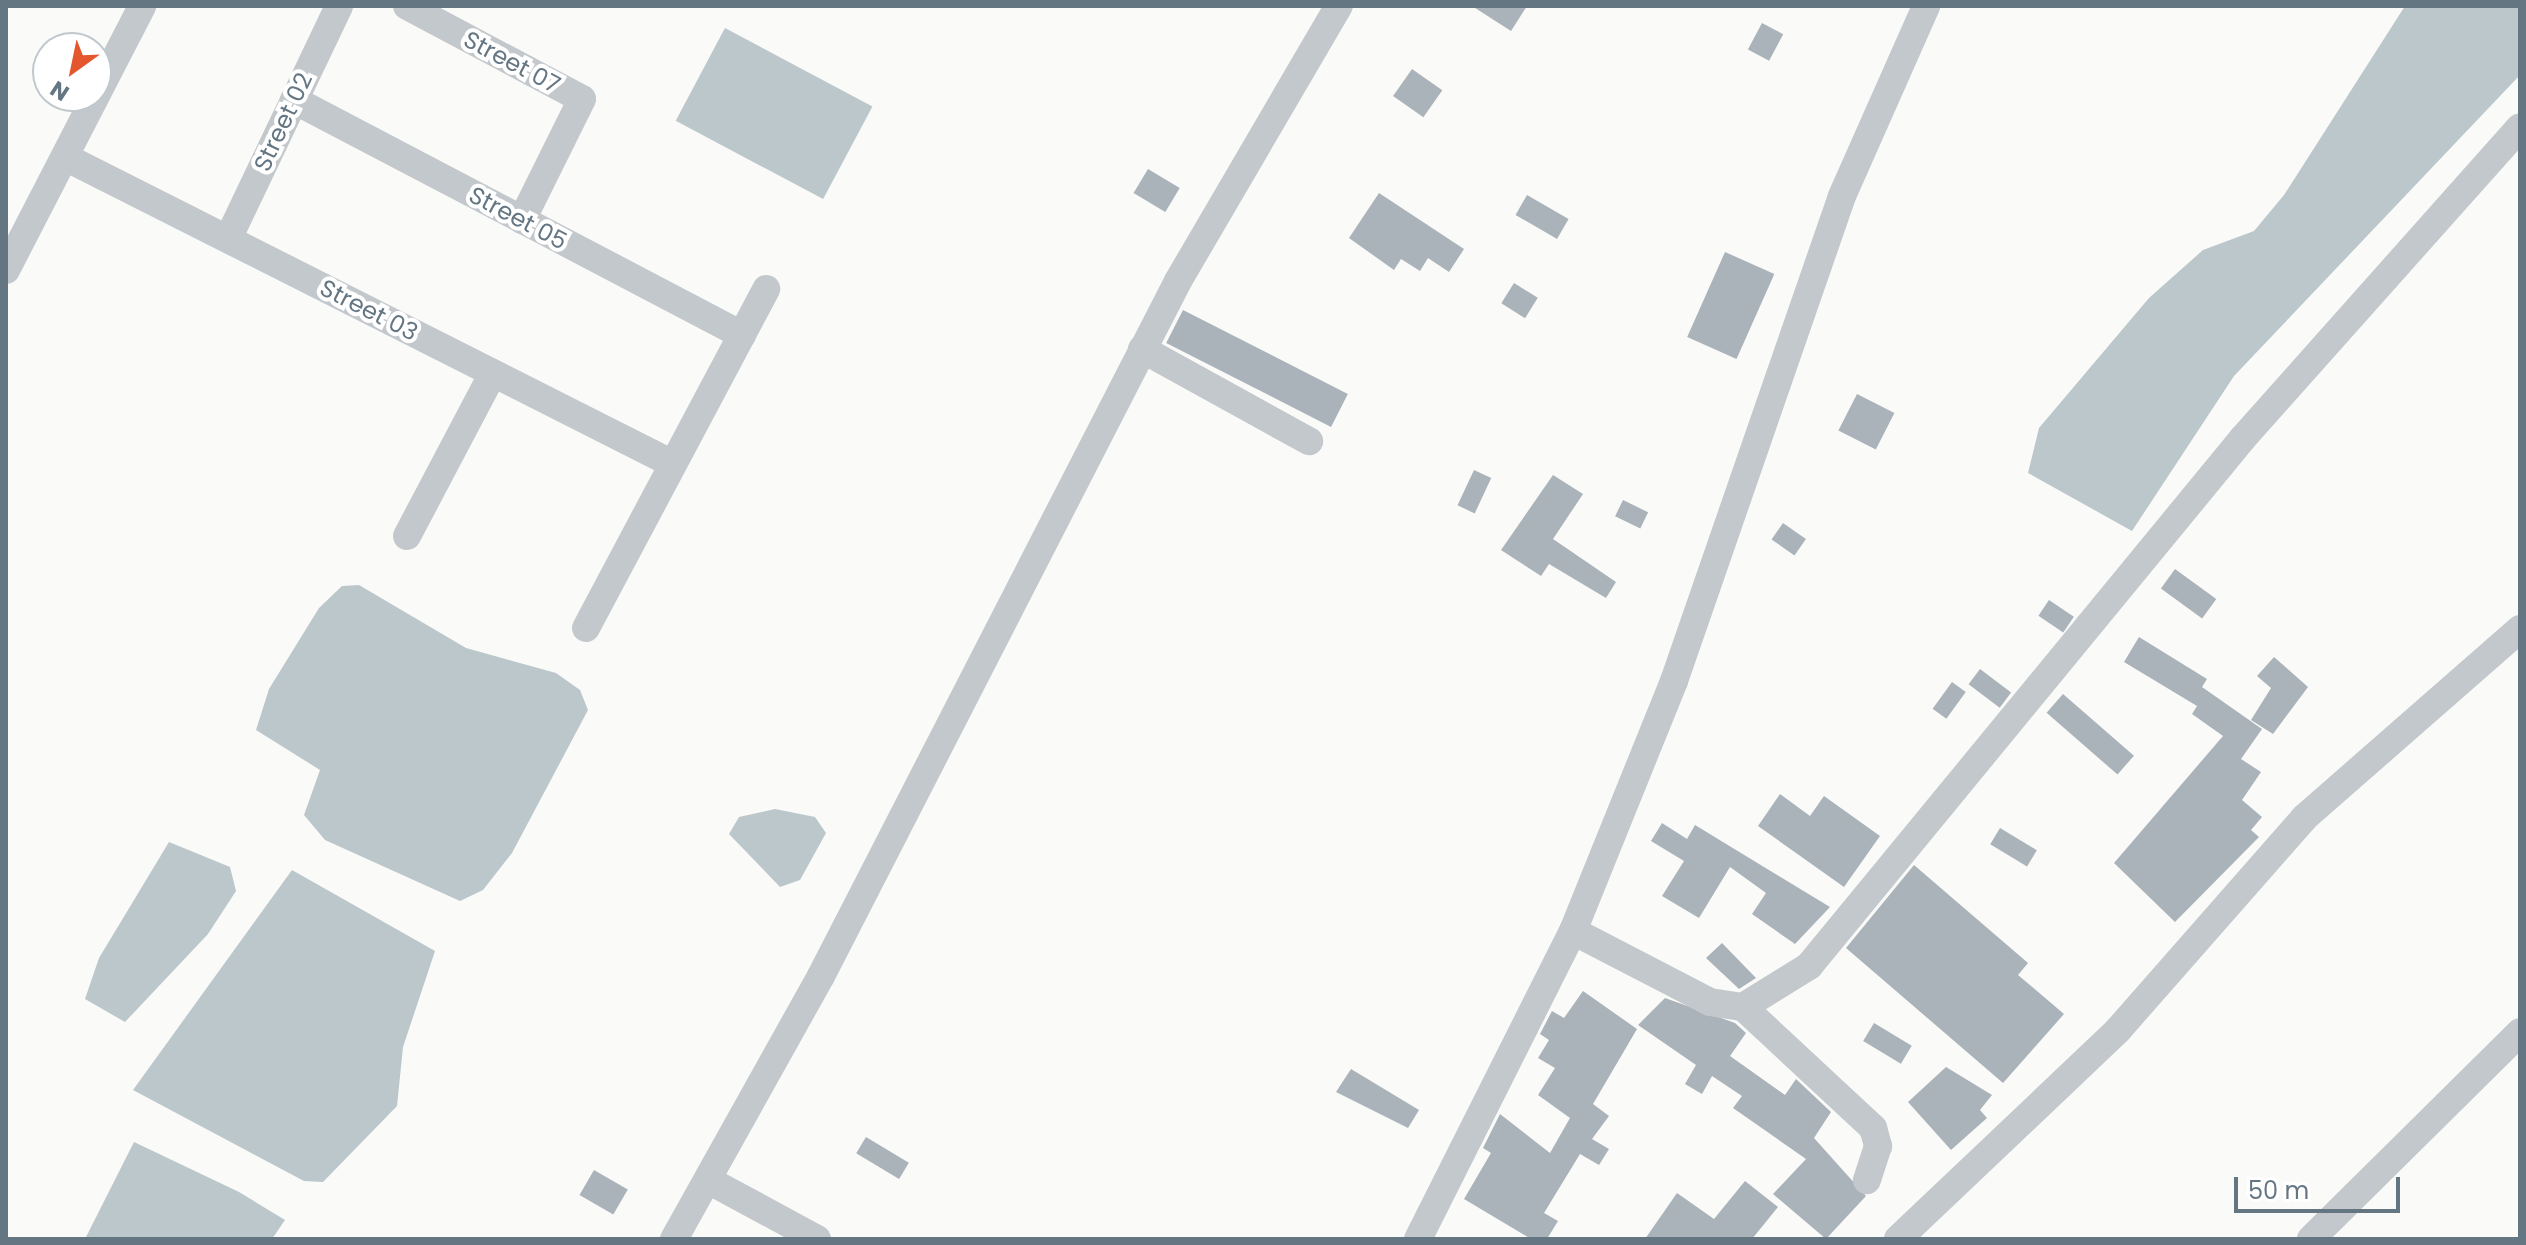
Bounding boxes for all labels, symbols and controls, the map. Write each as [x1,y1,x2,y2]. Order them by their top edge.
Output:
street label: Street 07 [459,25,565,99]
north arrow [32,32,112,112]
street label: Street 02 [248,68,318,176]
text: N [44,73,75,108]
street label: Street 05 [464,180,572,256]
street label: Street 03 [315,273,423,347]
scale bar [2238,1161,2404,1211]
text: 50 m [2248,1174,2309,1207]

